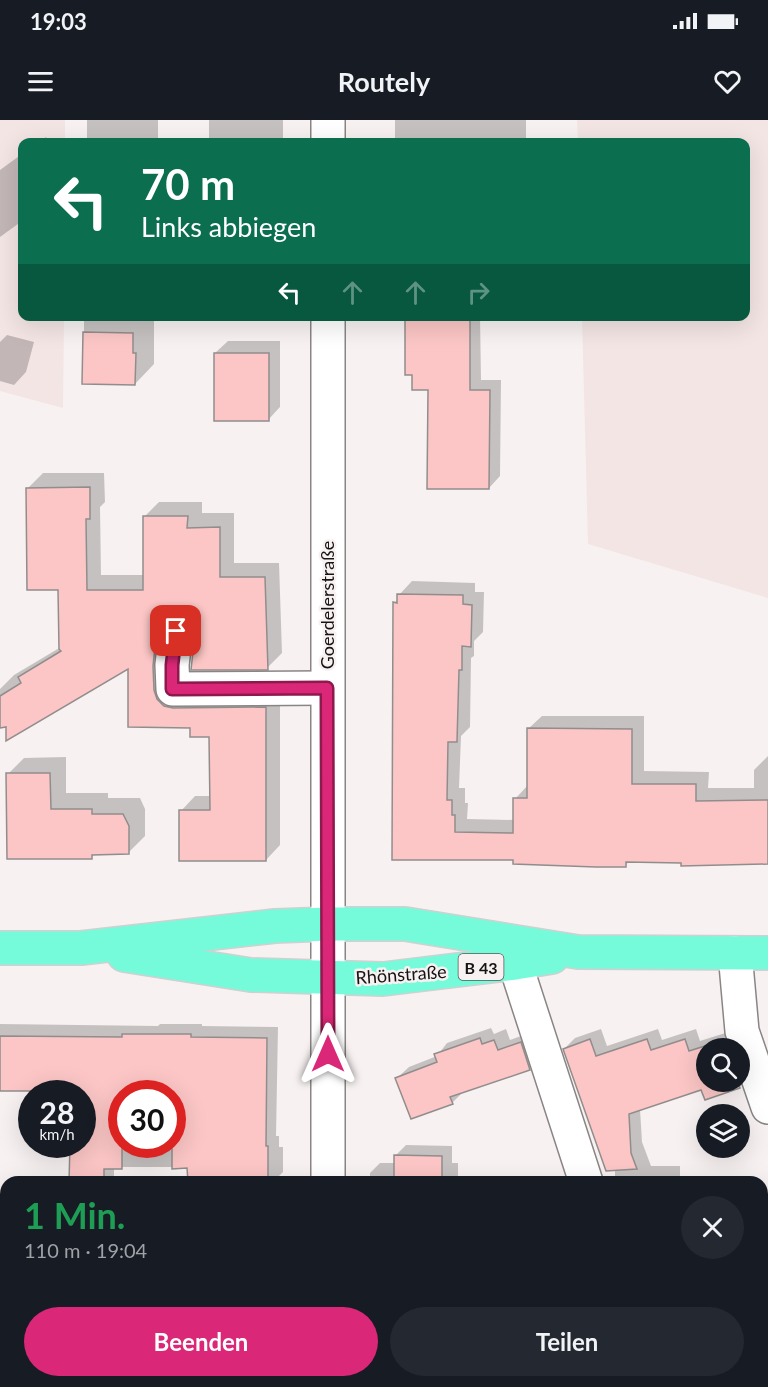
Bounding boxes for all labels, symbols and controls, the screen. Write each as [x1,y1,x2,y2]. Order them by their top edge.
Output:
text: 19:03 [30,8,87,35]
icon: menu [24,65,57,98]
text: Routely [338,65,430,98]
icon: heart [711,65,744,98]
text: 70 m [141,159,235,209]
icon: left [42,162,120,240]
text: Links abbiegen [141,210,316,243]
icon: left [273,276,306,309]
icon: ahead [336,276,369,309]
icon: ahead [399,276,432,309]
icon: right [462,276,495,309]
street label: Goerdelerstraße [316,541,338,669]
pin [150,605,201,656]
icon: arrive [159,614,192,647]
road number: B 43 [458,954,504,980]
street label: Rhönstraße [355,960,447,988]
position arrow [296,1022,360,1086]
map controls [696,1038,750,1158]
button: search [696,1038,750,1092]
speed limit sign: 30 [108,1080,186,1158]
text: 28 [40,1094,74,1130]
button: layers [696,1104,750,1158]
text: km/h [39,1125,75,1143]
text: 1 Min. [24,1193,125,1237]
button: close [681,1196,744,1259]
text: 110 m · 19:04 [24,1238,147,1262]
button: Beenden [24,1307,378,1376]
button: Teilen [390,1307,744,1376]

